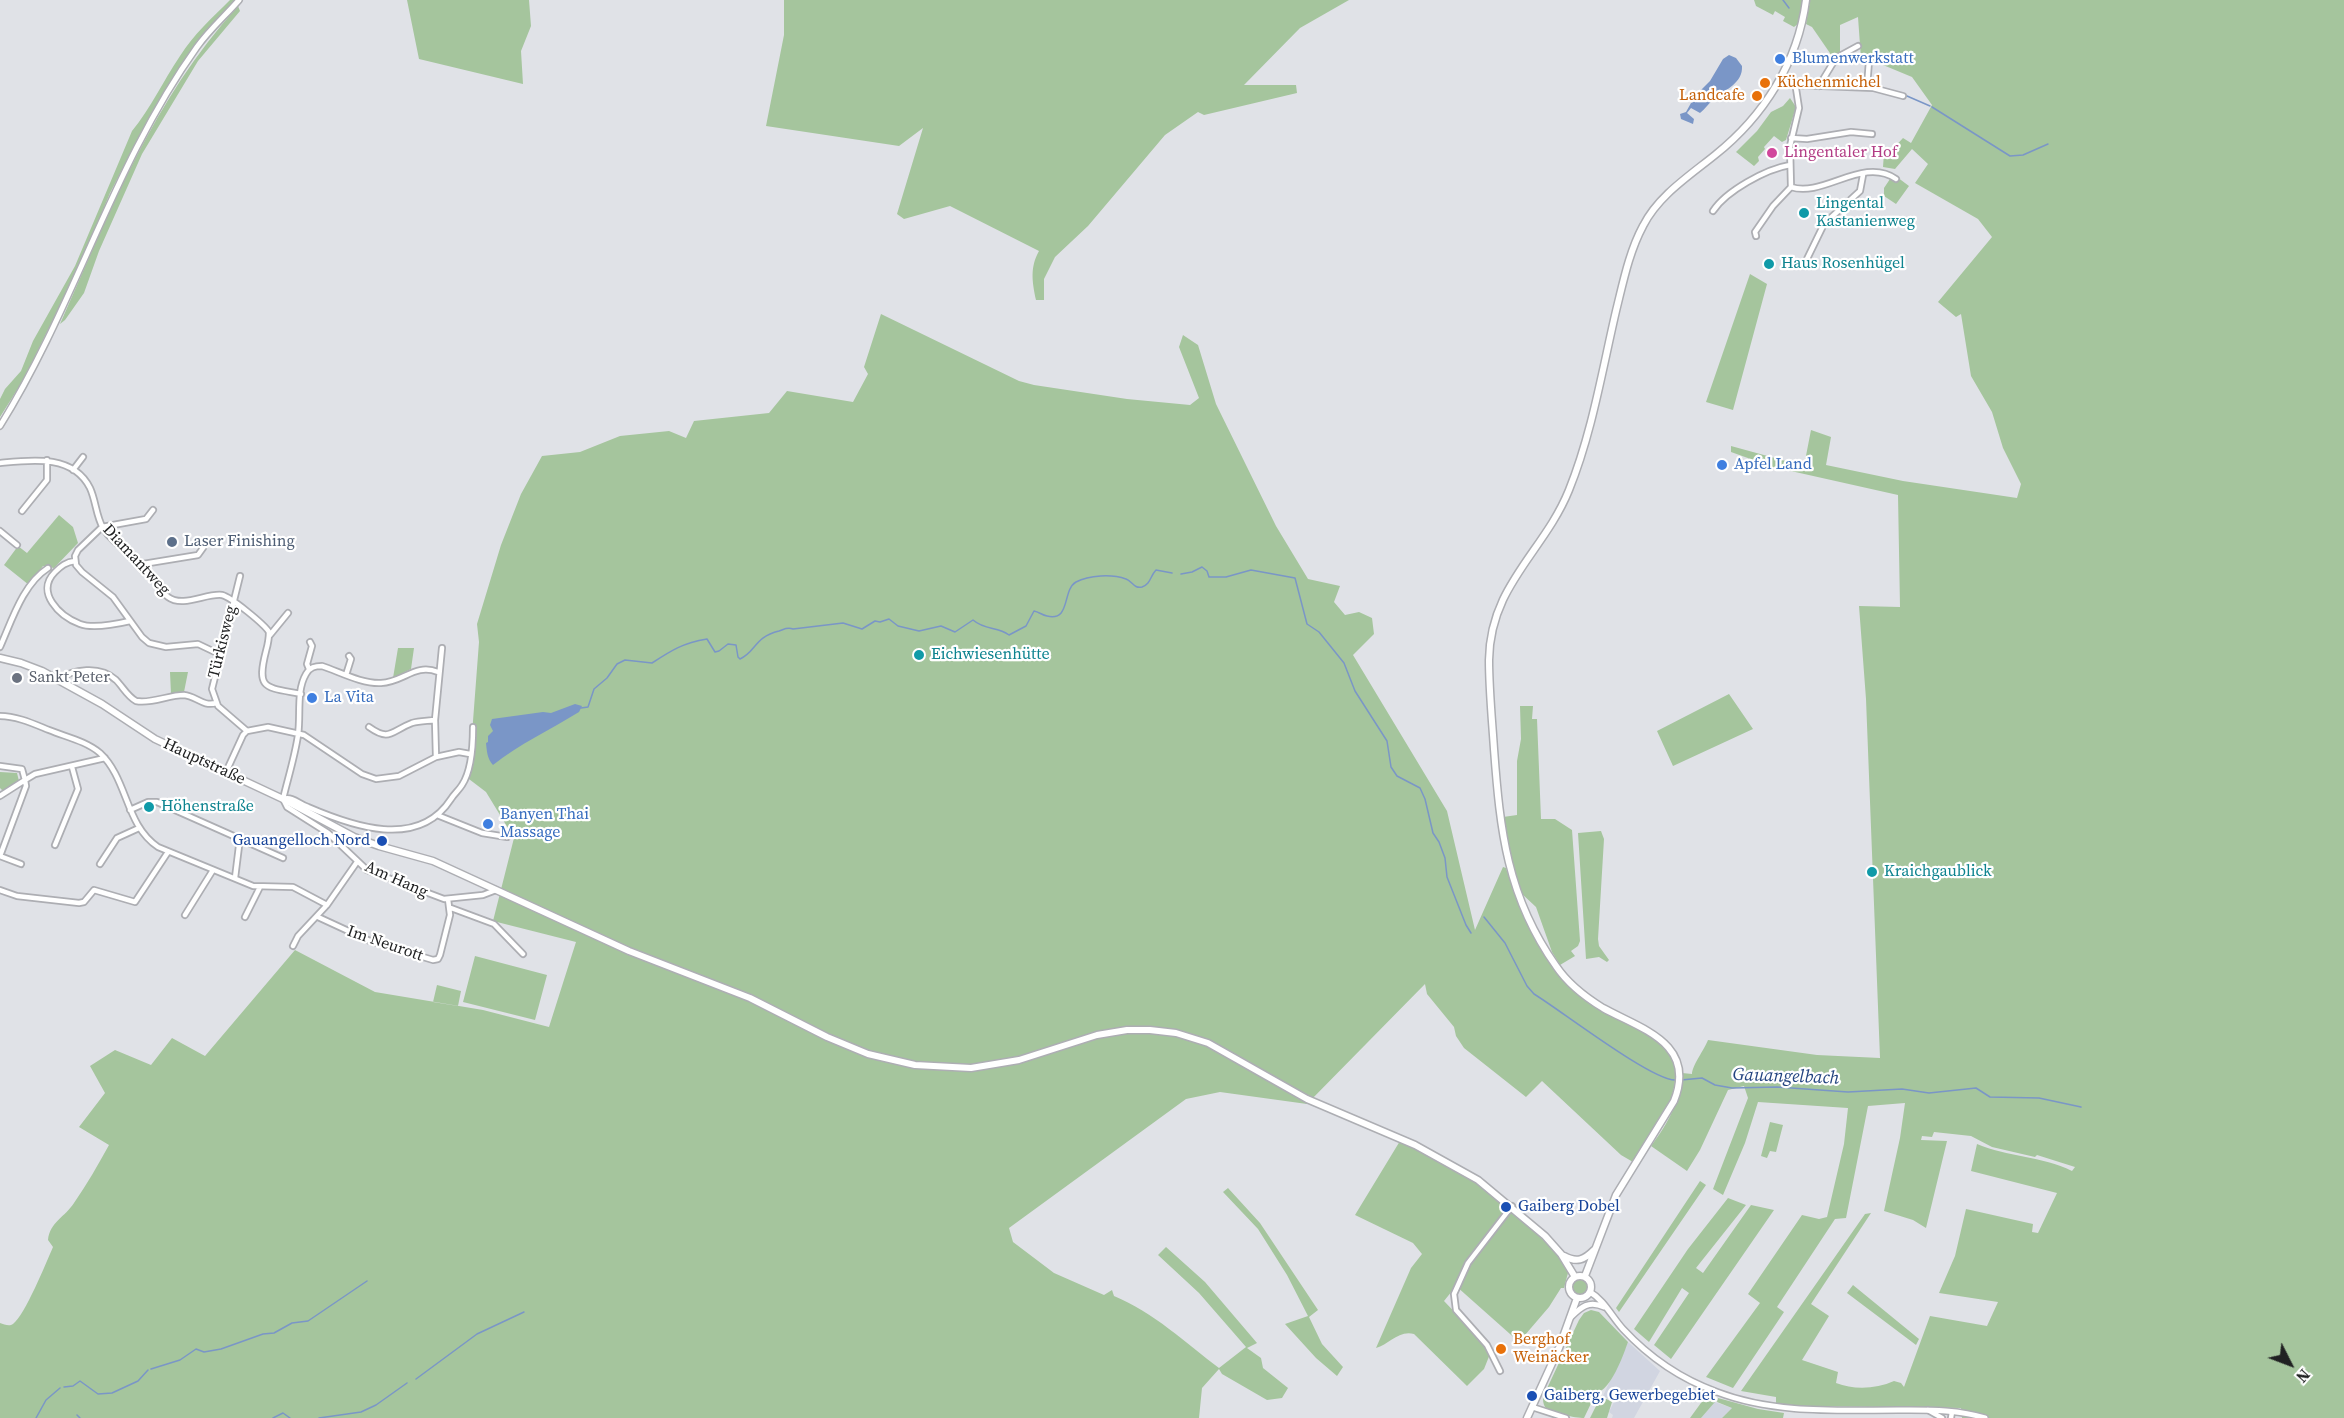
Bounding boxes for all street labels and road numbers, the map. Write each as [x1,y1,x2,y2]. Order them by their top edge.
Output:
street label: Diamantweg [98,521,174,599]
street label: Türkisweg [205,604,241,680]
street label: Hauptstraße [160,735,248,789]
street label: Am Hang [361,858,431,902]
street label: Im Neurott [345,922,425,966]

